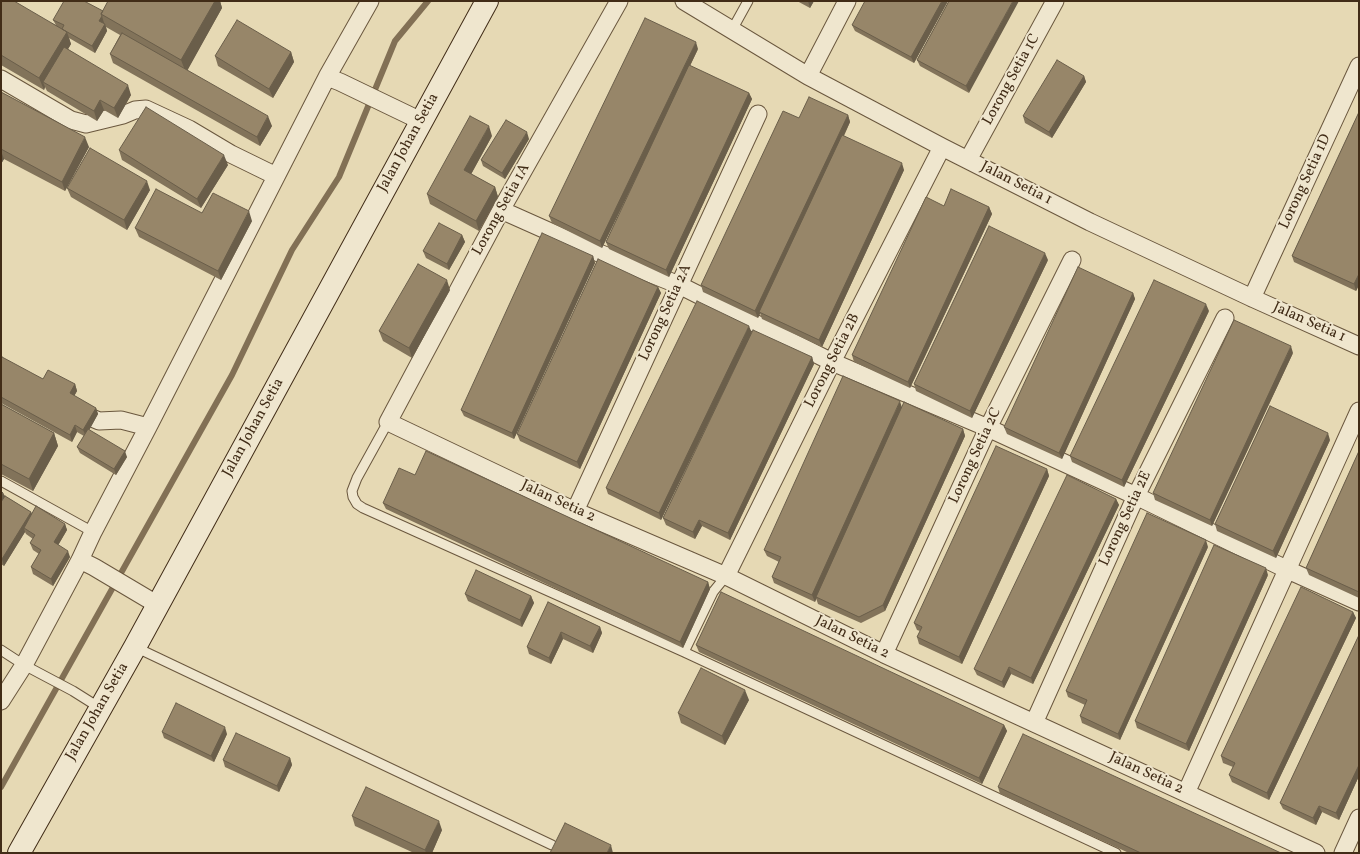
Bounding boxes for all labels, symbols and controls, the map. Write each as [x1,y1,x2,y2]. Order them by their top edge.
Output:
street label: Lorong Setia 1C [980,31,1044,129]
street label: Jalan Johan Setia [374,90,444,196]
street label: Lorong Setia 1D [1276,132,1336,232]
street label: Jalan Setia 1 [977,158,1055,210]
street label: Lorong Setia 1A [469,161,535,259]
street label: Lorong Setia 2A [636,262,696,364]
street label: Jalan Setia 1 [1270,299,1348,347]
street label: Lorong Setia 2B [802,311,864,411]
street label: Jalan Johan Setia [219,375,289,481]
street label: Lorong Setia 2C [946,405,1006,507]
street label: Lorong Setia 2E [1096,469,1156,569]
street label: Jalan Setia 2 [518,477,598,527]
street label: Jalan Setia 2 [812,612,892,664]
street label: Jalan Johan Setia [63,660,133,764]
street label: Jalan Setia 2 [1106,749,1186,799]

